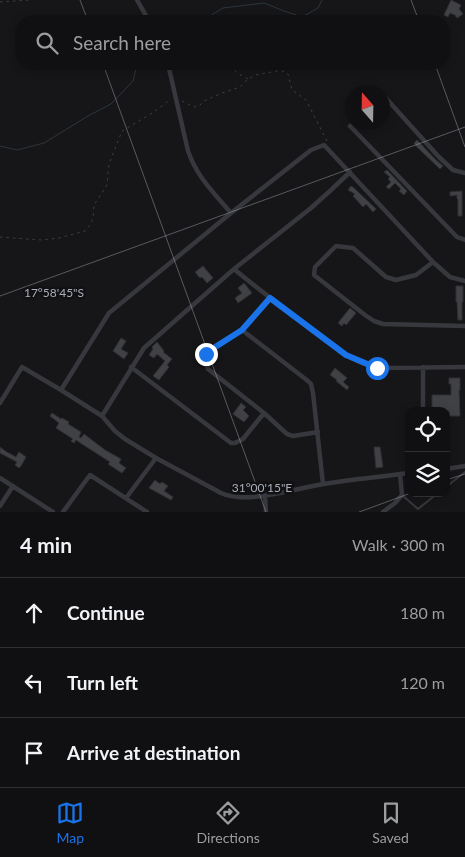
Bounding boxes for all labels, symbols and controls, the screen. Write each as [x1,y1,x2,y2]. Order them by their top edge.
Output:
search box [15,15,450,70]
icon: search [33,29,61,57]
text: Search here [73,31,171,54]
north arrow [345,85,390,130]
text: 17°58'45"S [24,285,84,300]
route end [195,343,218,366]
route start [366,357,389,380]
map controls [405,407,450,497]
button: locate [405,407,450,452]
button: layers [405,452,450,497]
text: 31°00'15"E [232,480,292,495]
text: 4 min [20,532,72,557]
text: Walk · 300 m [352,535,445,554]
icon: ahead [20,599,48,627]
text: Continue [67,601,145,624]
text: 180 m [400,603,445,622]
icon: left [20,669,48,697]
text: Turn left [67,671,138,694]
text: 120 m [400,673,445,692]
icon: arrive [20,739,48,767]
text: Arrive at destination [67,741,240,764]
tab: Map [56,799,84,846]
tab: Directions [197,799,260,846]
tab: Saved [372,799,409,846]

